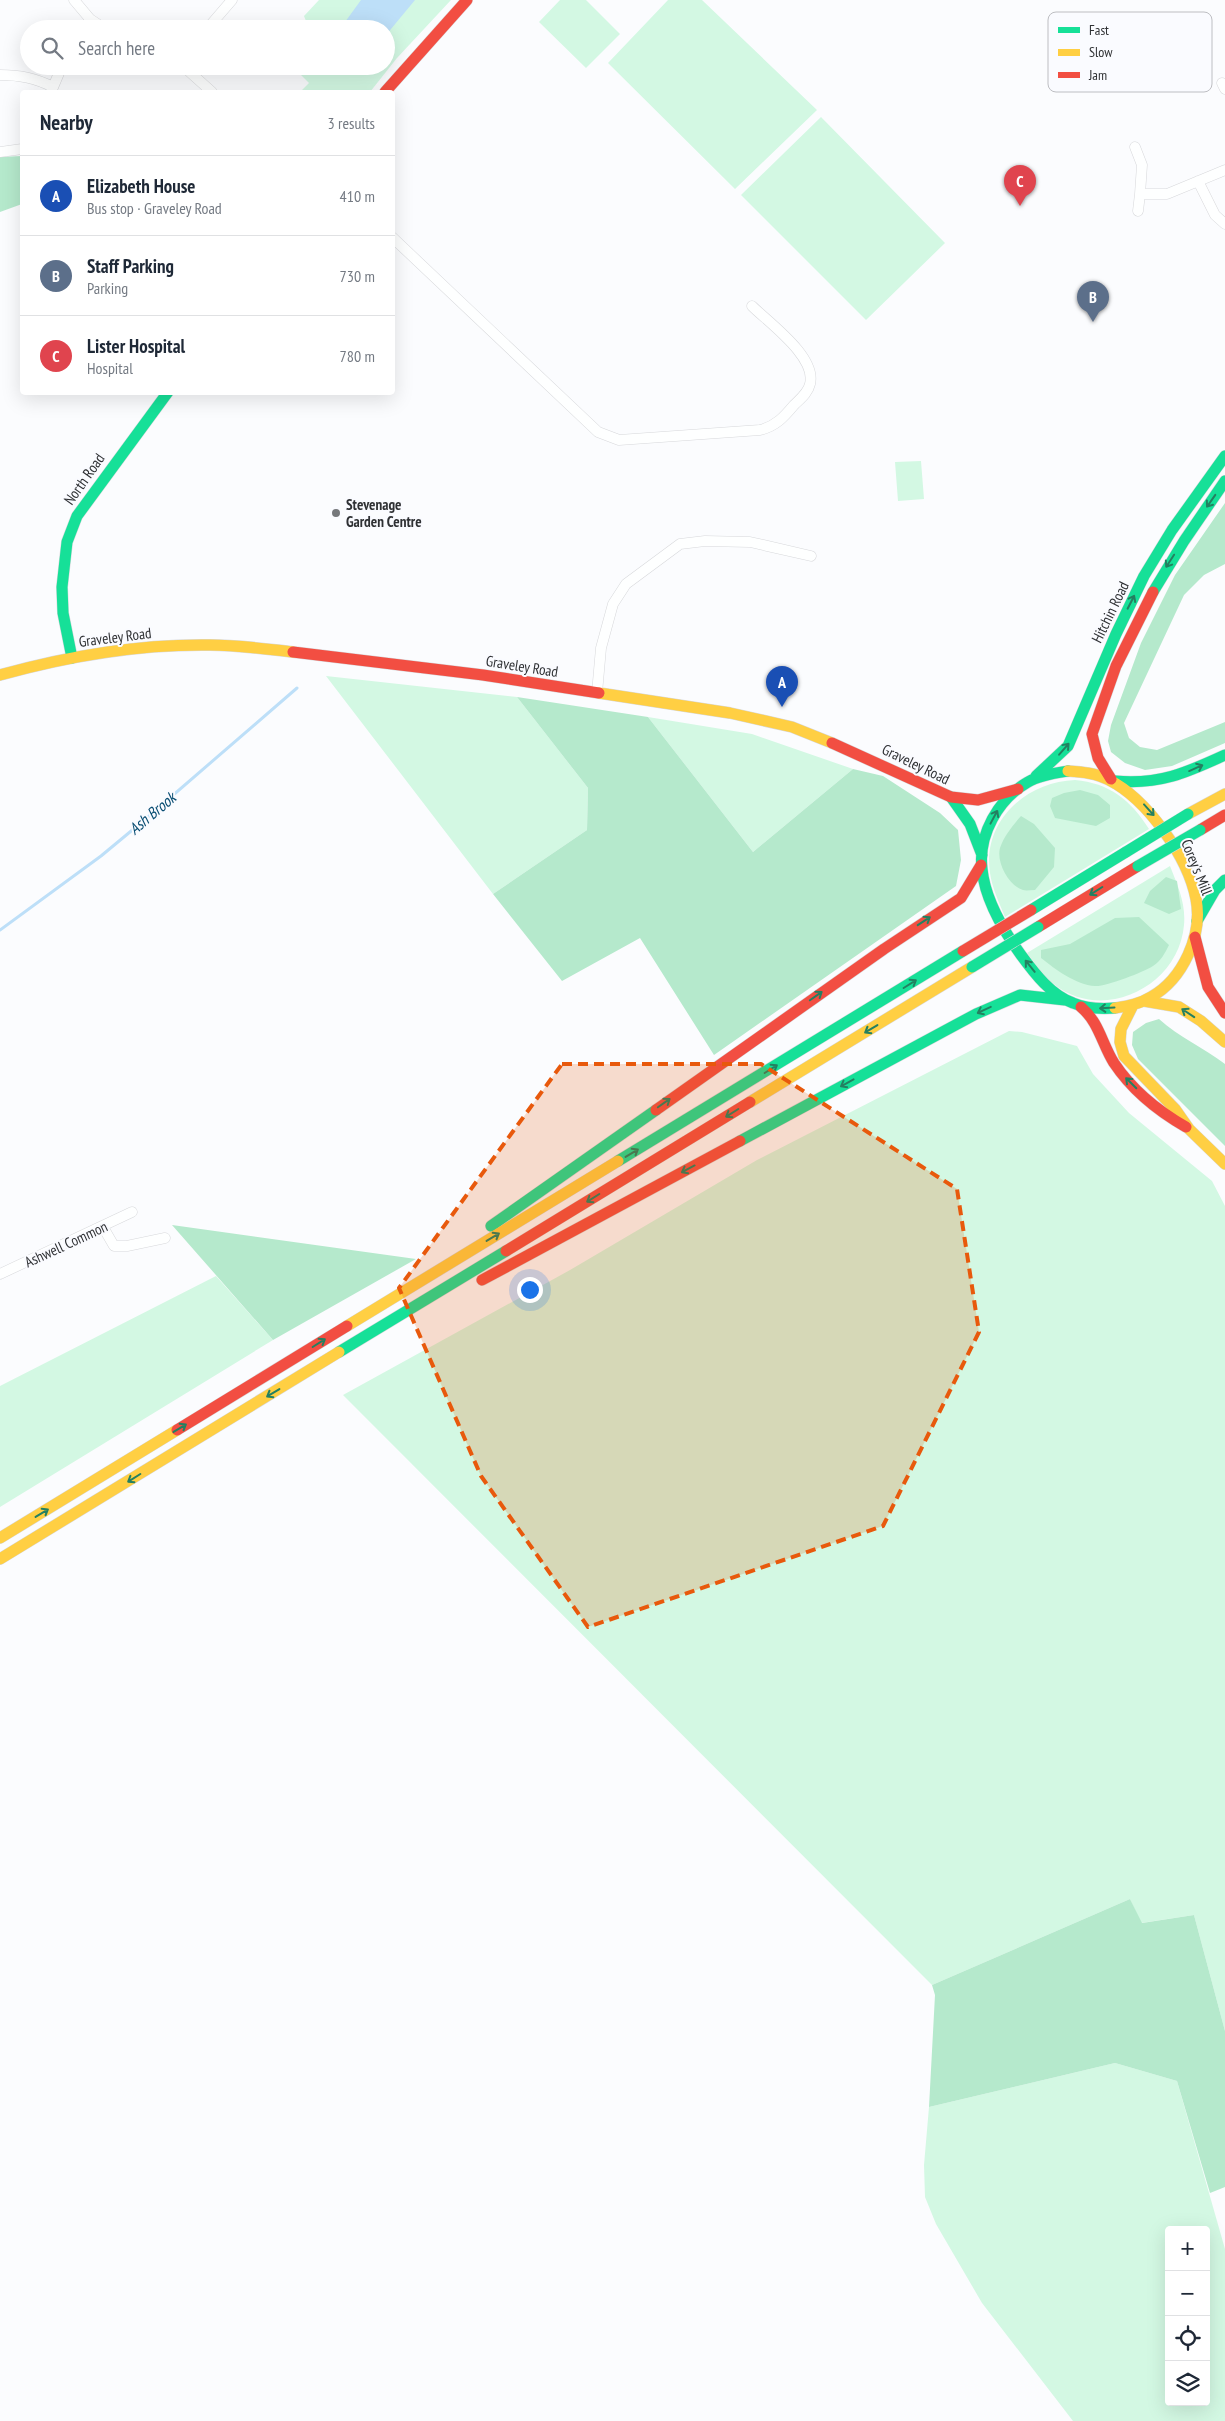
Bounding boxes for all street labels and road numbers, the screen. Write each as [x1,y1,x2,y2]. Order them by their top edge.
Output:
street label: North Road [59,450,109,508]
street label: Hitchin Road [1087,578,1133,646]
street label: Graveley Road [78,623,152,651]
street label: Graveley Road [485,651,559,681]
street label: Graveley Road [879,739,953,789]
street label: Corey's Mill [1177,836,1217,898]
street label: Ashwell Common [21,1217,111,1271]

